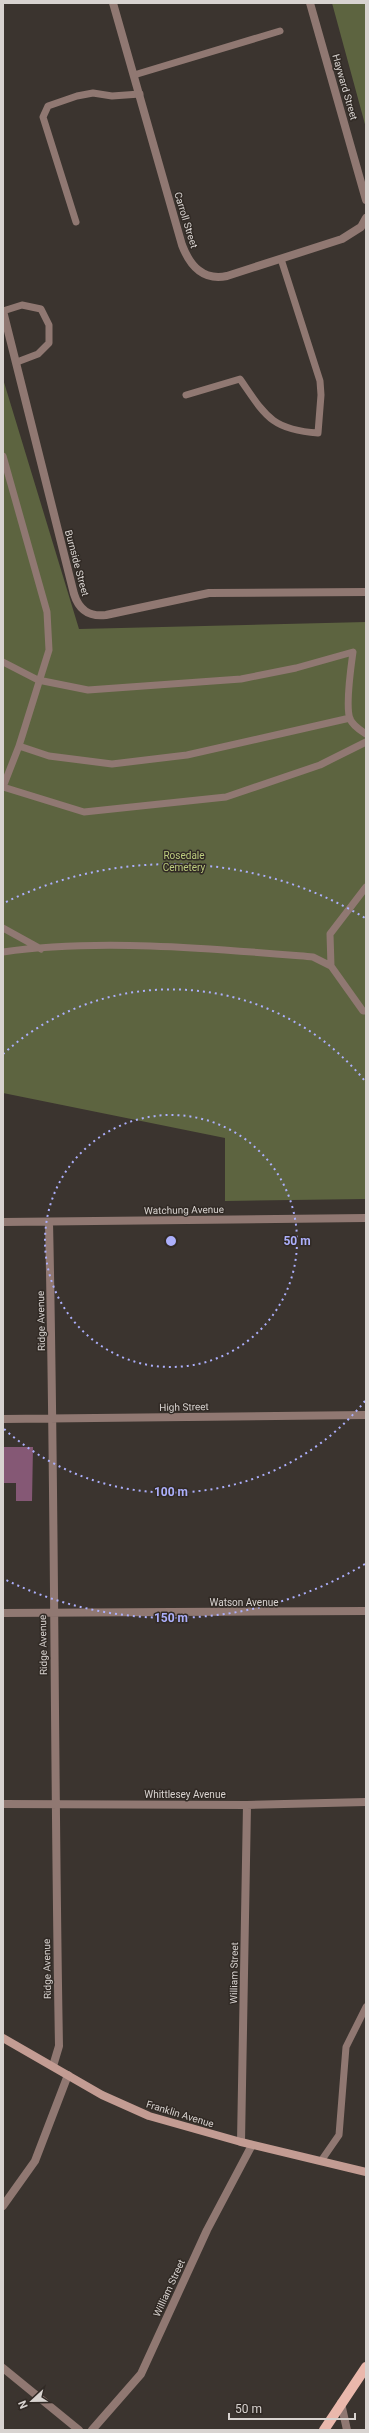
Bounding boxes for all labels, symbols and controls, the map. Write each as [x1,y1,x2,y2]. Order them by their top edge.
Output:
street label: Hayward Street [330,53,360,121]
street label: Carroll Street [172,191,200,249]
street label: Burnside Street [63,529,91,597]
park label: Rosedale Cemetery [163,850,206,873]
street label: Watchung Avenue [144,1204,224,1216]
centre of rings [164,1234,178,1248]
text: 50 m [283,1234,311,1248]
street label: Ridge Avenue [35,1291,47,1351]
street label: High Street [159,1401,209,1413]
text: 100 m [154,1485,188,1499]
street label: Watson Avenue [210,1597,279,1608]
text: 150 m [154,1611,188,1625]
street label: Ridge Avenue [37,1615,49,1675]
street label: Whittlesey Avenue [144,1789,226,1800]
street label: Ridge Avenue [41,1939,53,1999]
street label: William Street [228,1942,240,2004]
street label: Franklin Avenue [145,2098,215,2130]
street label: William Street [151,2258,187,2318]
north arrow [12,2381,52,2421]
scale bar [229,2395,355,2421]
text: N [16,2398,31,2411]
text: 50 m [235,2402,262,2416]

